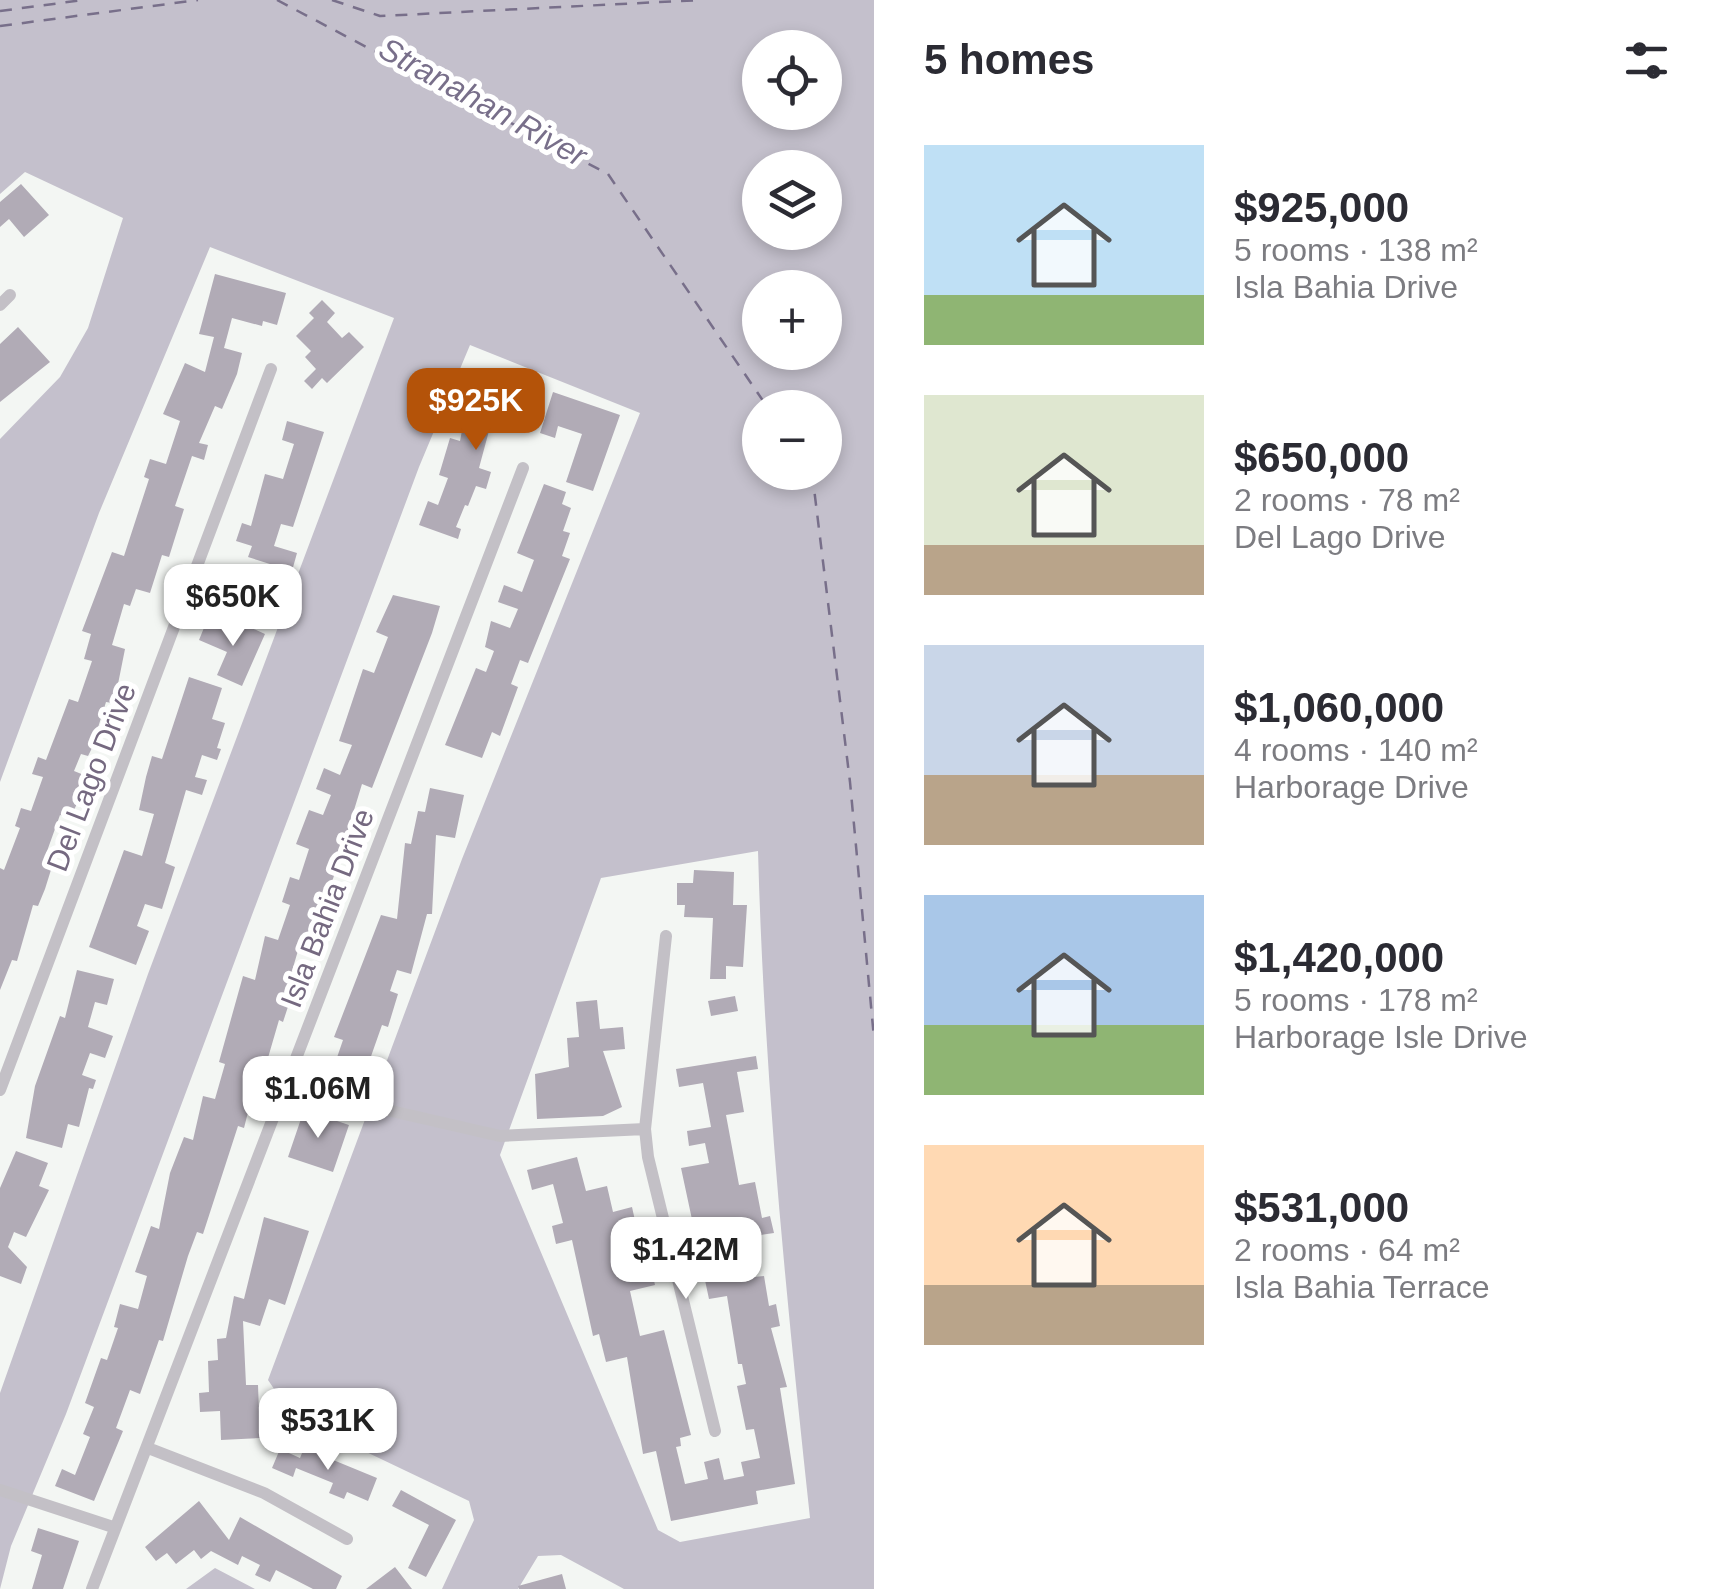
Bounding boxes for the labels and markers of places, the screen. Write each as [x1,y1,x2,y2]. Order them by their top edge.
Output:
pin: $925K [406,368,546,453]
pin: $650K [163,564,303,649]
pin: $1.06M [237,1056,399,1141]
pin: $1.42M [605,1217,767,1302]
pin: $531K [258,1388,398,1473]

